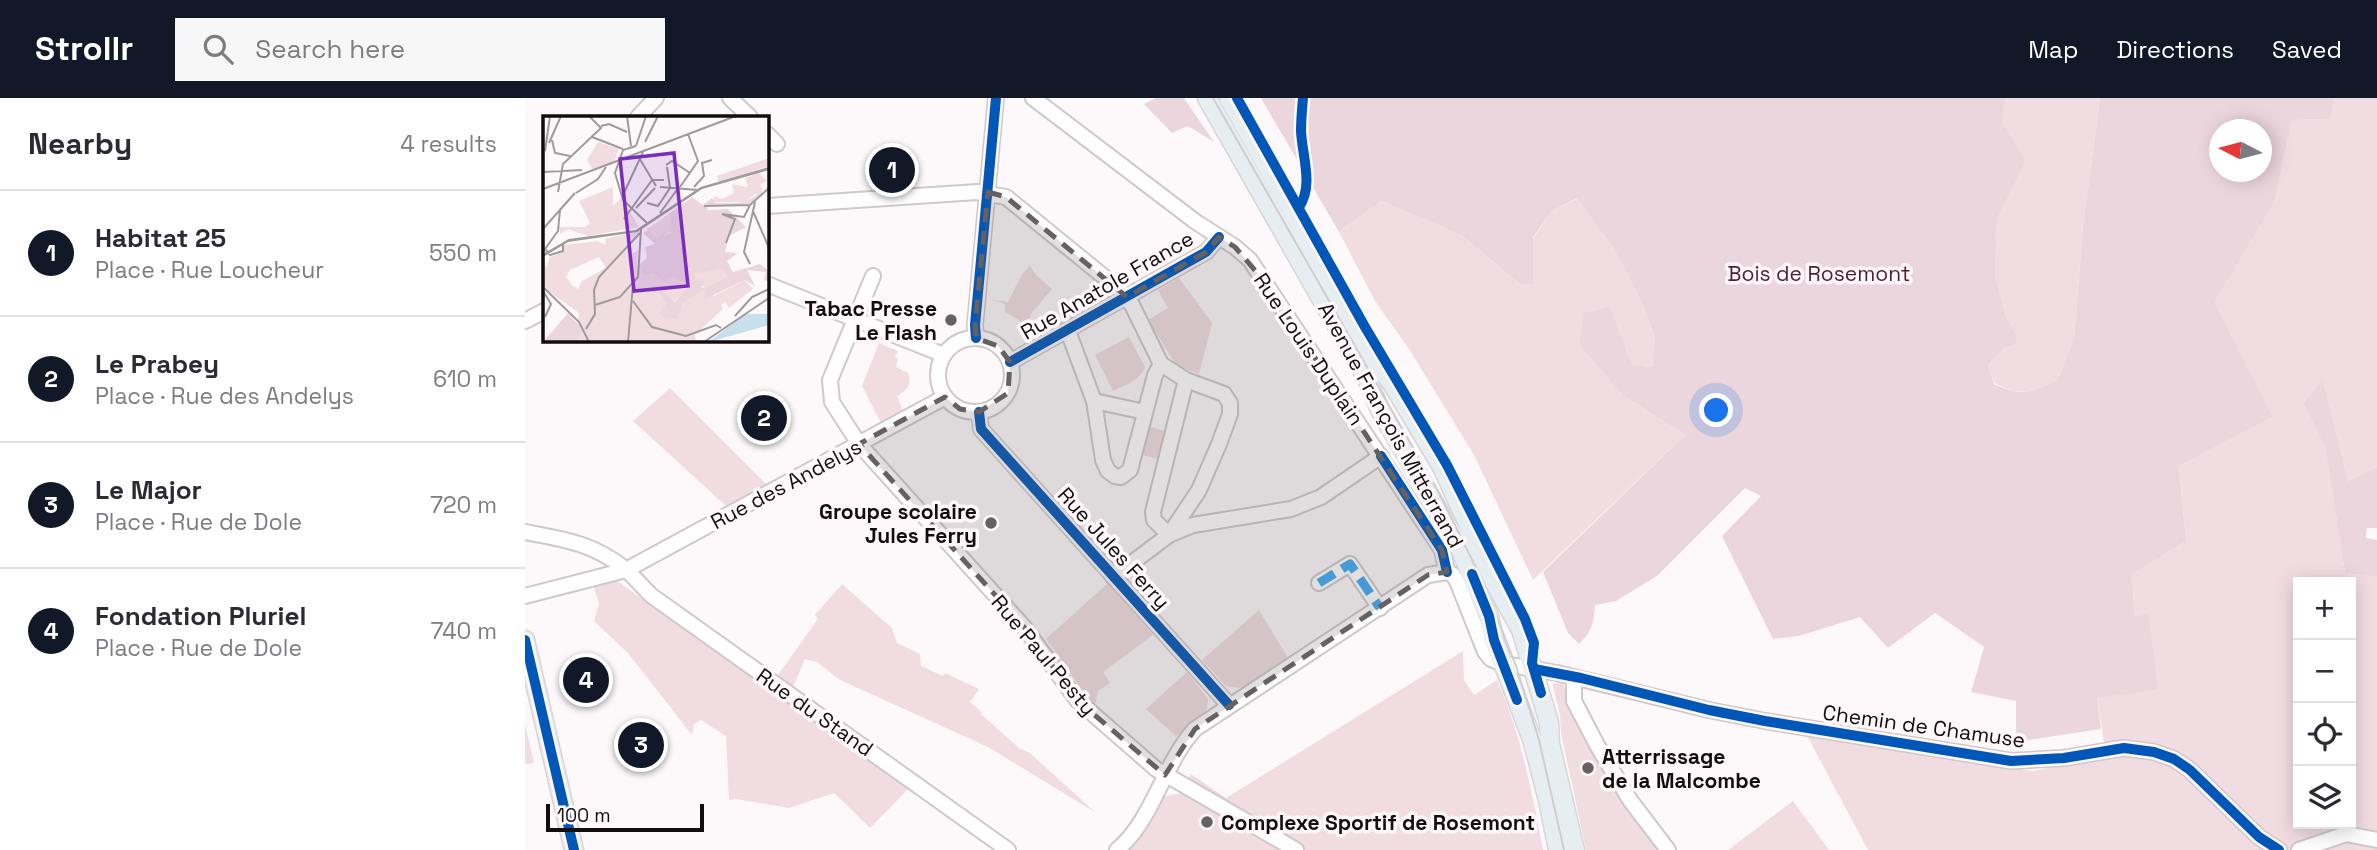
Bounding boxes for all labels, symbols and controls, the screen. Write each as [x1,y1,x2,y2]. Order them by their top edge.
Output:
search box [175,18,665,81]
text: Strollr [35,28,133,70]
icon: search [199,30,237,68]
text: Search here [255,32,405,66]
text: Map [2028,34,2078,65]
text: Directions [2116,34,2234,65]
text: Saved [2272,34,2342,65]
inset map [543,116,768,341]
north arrow [2209,119,2272,182]
text: Nearby [28,124,132,163]
text: 4 results [400,129,497,159]
pin: 1 [869,144,915,196]
text: Habitat 25 [95,221,226,255]
street label: Rue Anatole France [1016,225,1198,345]
text: 1 [46,238,56,268]
text: 550 m [429,238,497,268]
text: Place · Rue Loucheur [95,255,324,285]
park label: Bois de Rosemont [1728,260,1910,287]
street label: Rue Louis Duplain [1248,268,1370,430]
place label: Tabac Presse Le Flash [804,295,937,346]
street label: Avenue François Mitterrand [1312,297,1470,553]
marker: Tabac Presse Le Flash [943,312,959,328]
text: Le Prabey [95,347,219,381]
text: 2 [44,364,58,394]
text: 610 m [433,364,497,394]
text: Place · Rue des Andelys [95,381,354,411]
pin: 2 [741,392,787,444]
your location [1699,393,1733,427]
street label: Rue des Andelys [706,433,866,535]
text: Le Major [95,473,202,507]
street label: Rue Jules Ferry [1052,481,1176,615]
text: 3 [44,490,58,520]
text: 720 m [430,490,497,520]
place label: Groupe scolaire Jules Ferry [819,498,977,549]
text: Place · Rue de Dole [95,507,302,537]
marker: Groupe scolaire Jules Ferry [983,515,999,531]
map controls [2293,577,2356,829]
button: + [2293,577,2356,640]
street label: Rue Paul Pesty [986,589,1102,721]
text: Fondation Pluriel [95,599,306,633]
text: 4 [44,616,58,646]
text: 740 m [431,616,497,646]
text: Place · Rue de Dole [95,633,302,663]
button: − [2293,640,2356,703]
pin: 4 [563,654,609,706]
street label: Rue du Stand [751,662,879,762]
street label: Chemin de Chamuse [1821,698,2027,754]
button: locate [2293,703,2356,766]
pin: 3 [618,719,664,771]
place label: Atterrissage de la Malcombe [1602,743,1761,794]
marker: Atterrissage de la Malcombe [1580,760,1596,776]
button: layers [2293,766,2356,829]
scale bar [546,801,703,833]
text: 100 m [557,803,611,828]
place label: Complexe Sportif de Rosemont [1221,809,1535,836]
marker: Complexe Sportif de Rosemont [1199,814,1215,830]

